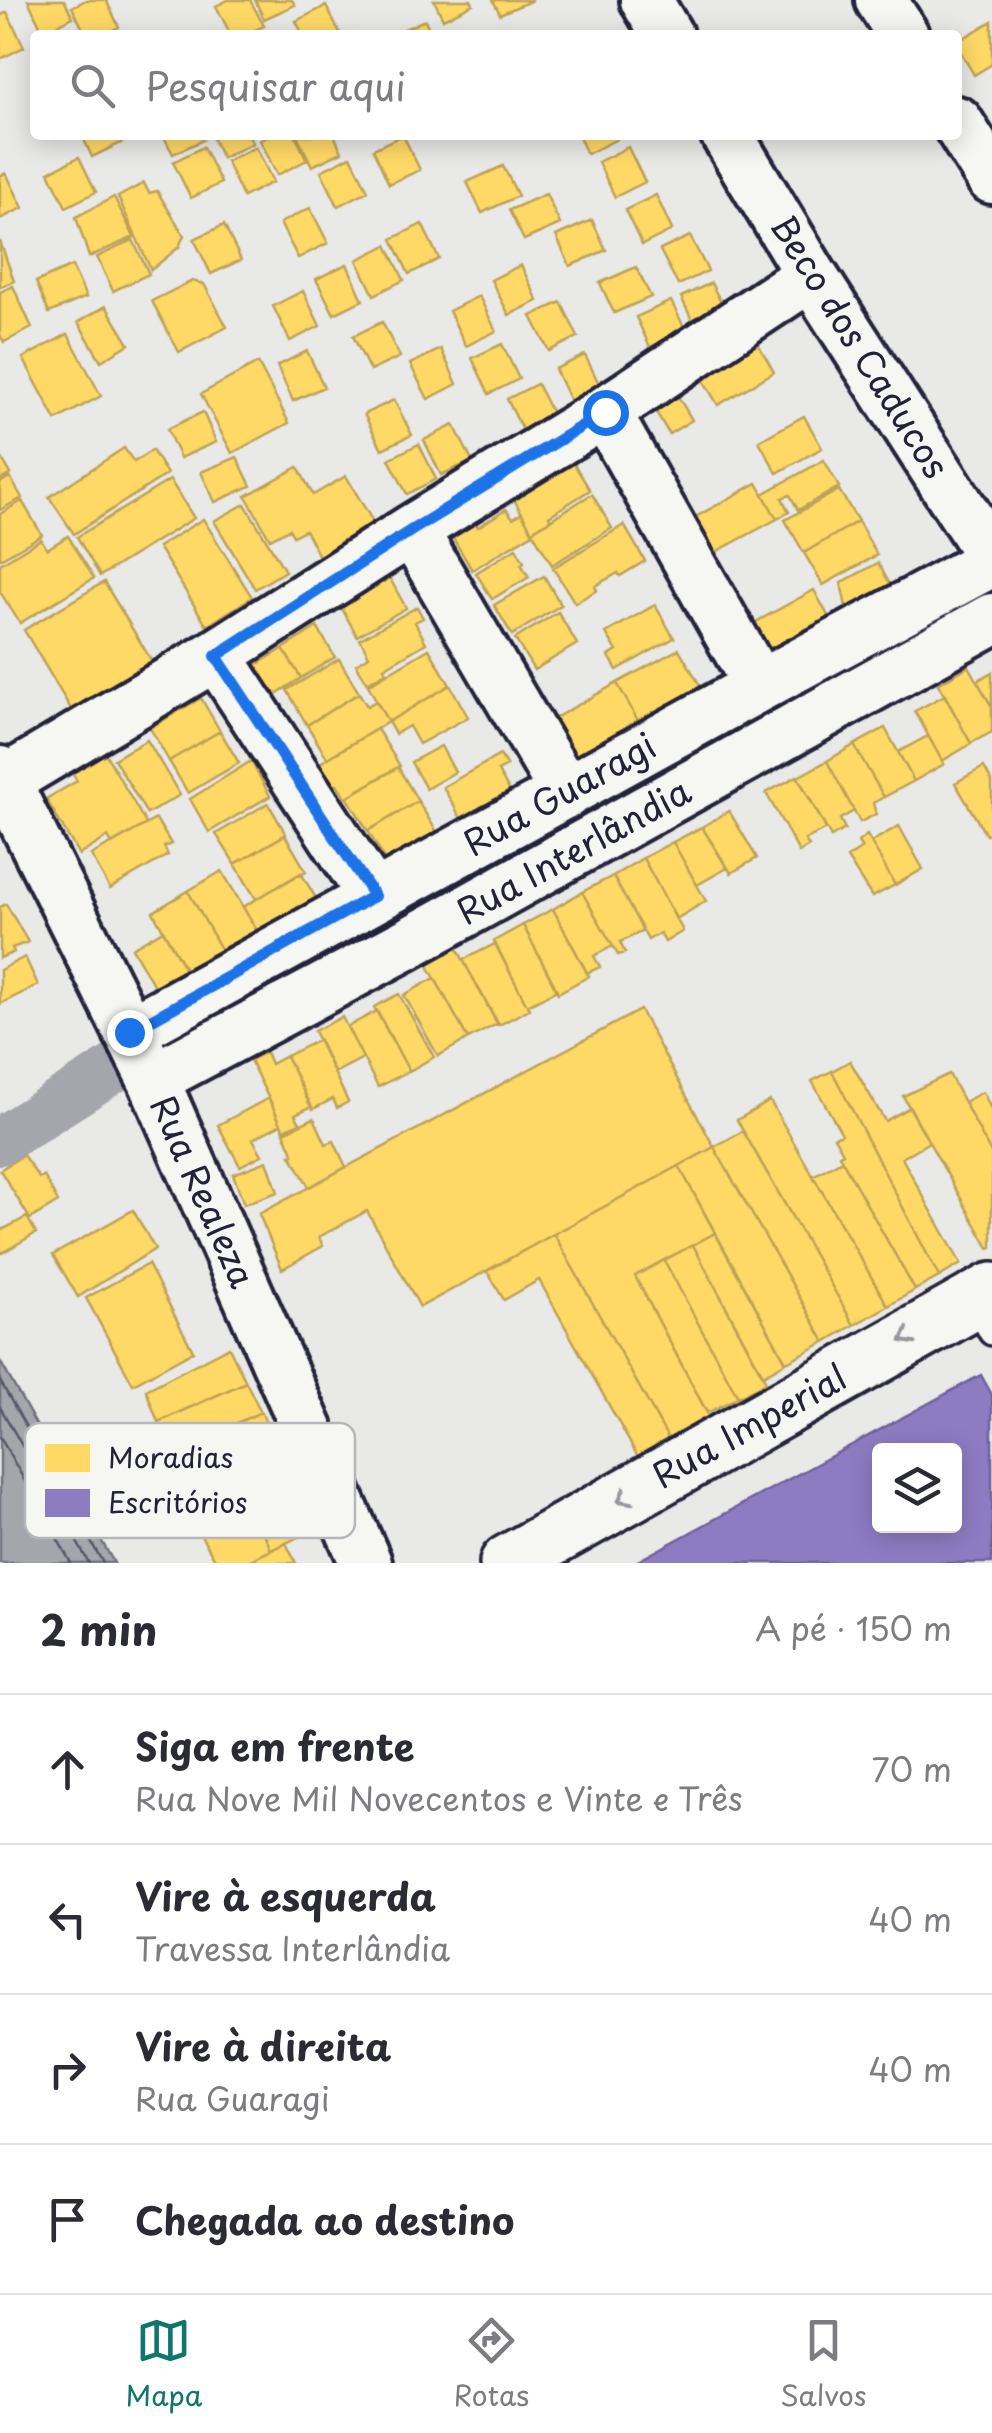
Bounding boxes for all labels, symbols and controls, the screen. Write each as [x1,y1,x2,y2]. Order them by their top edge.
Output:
search box [30,30,962,140]
text: Pesquisar aqui [145,57,406,114]
icon: search [65,58,120,113]
street label: Beco dos Caducos [759,204,964,488]
route start [583,390,629,436]
street label: Rua Guaragi [453,718,665,868]
street label: Rua Interlândia [446,764,700,936]
route end [107,1010,153,1056]
street label: Rua Realeza [138,1086,270,1296]
one-way arrow [900,1326,918,1346]
street label: Rua Imperial [642,1350,856,1500]
legend [25,1423,355,1538]
text: Moradias [108,1435,233,1478]
map controls [872,1443,962,1533]
button: layers [872,1443,962,1533]
text: Escritórios [108,1480,247,1523]
one-way arrow [617,1486,635,1505]
text: 2 min [40,1597,157,1660]
text: A pé · 150 m [755,1604,952,1652]
text: Siga em frente [135,1717,415,1774]
icon: ahead [40,1742,95,1797]
text: 70 m [872,1745,952,1793]
text: Rua Nove Mil Novecentos e Vinte e Três [135,1774,743,1822]
text: Vire à esquerda [135,1867,436,1924]
icon: left [40,1892,95,1947]
text: 40 m [868,1895,952,1943]
text: Travessa Interlândia [135,1924,450,1972]
text: Vire à direita [135,2017,391,2074]
icon: right [40,2042,95,2097]
text: 40 m [868,2045,952,2093]
text: Rua Guaragi [135,2074,330,2122]
text: Chegada ao destino [135,2191,514,2248]
icon: arrive [40,2192,95,2247]
tab: Mapa [125,2313,202,2416]
tab: Rotas [453,2313,529,2416]
tab: Salvos [780,2313,867,2416]

